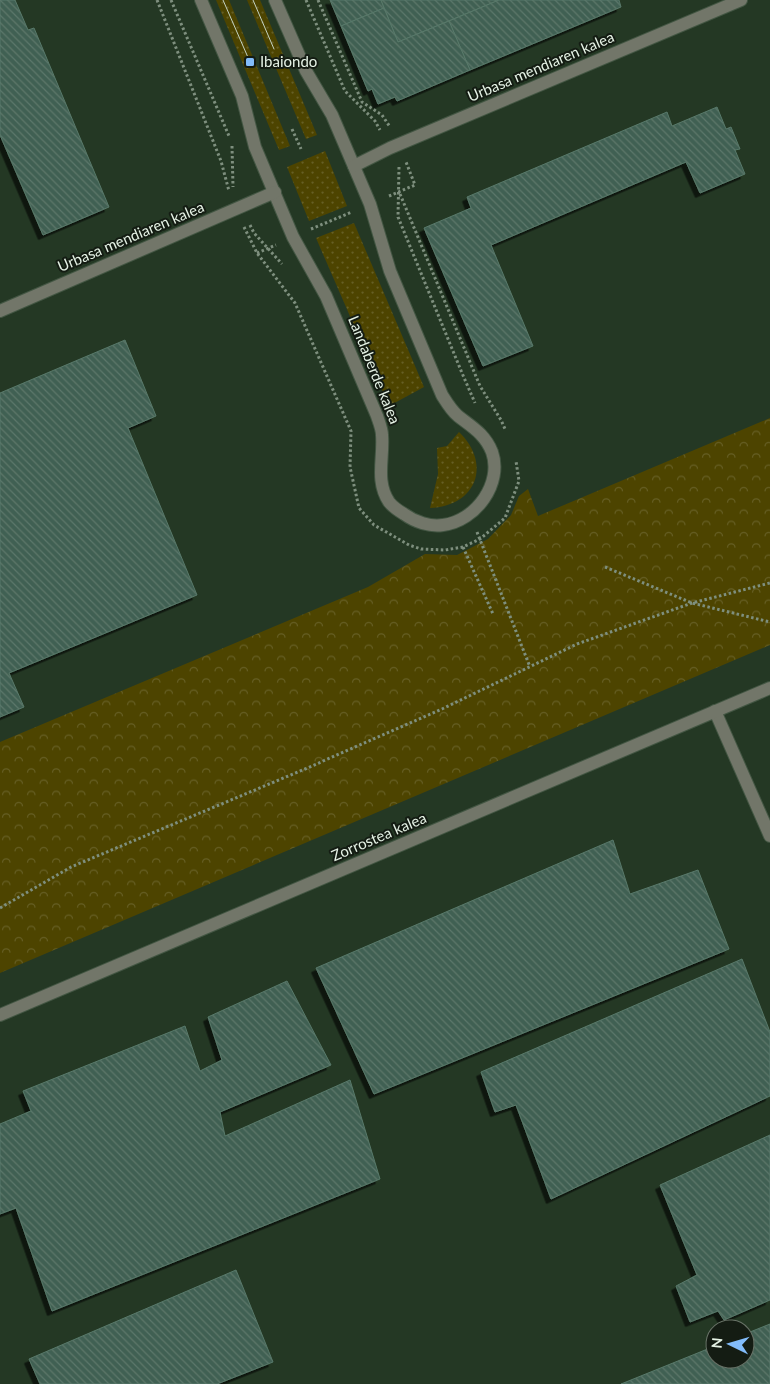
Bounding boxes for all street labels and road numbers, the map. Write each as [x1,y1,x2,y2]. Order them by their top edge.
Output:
street label: Urbasa mendiaren kalea [465,27,617,105]
street label: Urbasa mendiaren kalea [55,197,207,275]
street label: Landaberde kalea [345,313,405,426]
street label: Zorrostea kalea [328,808,429,864]

